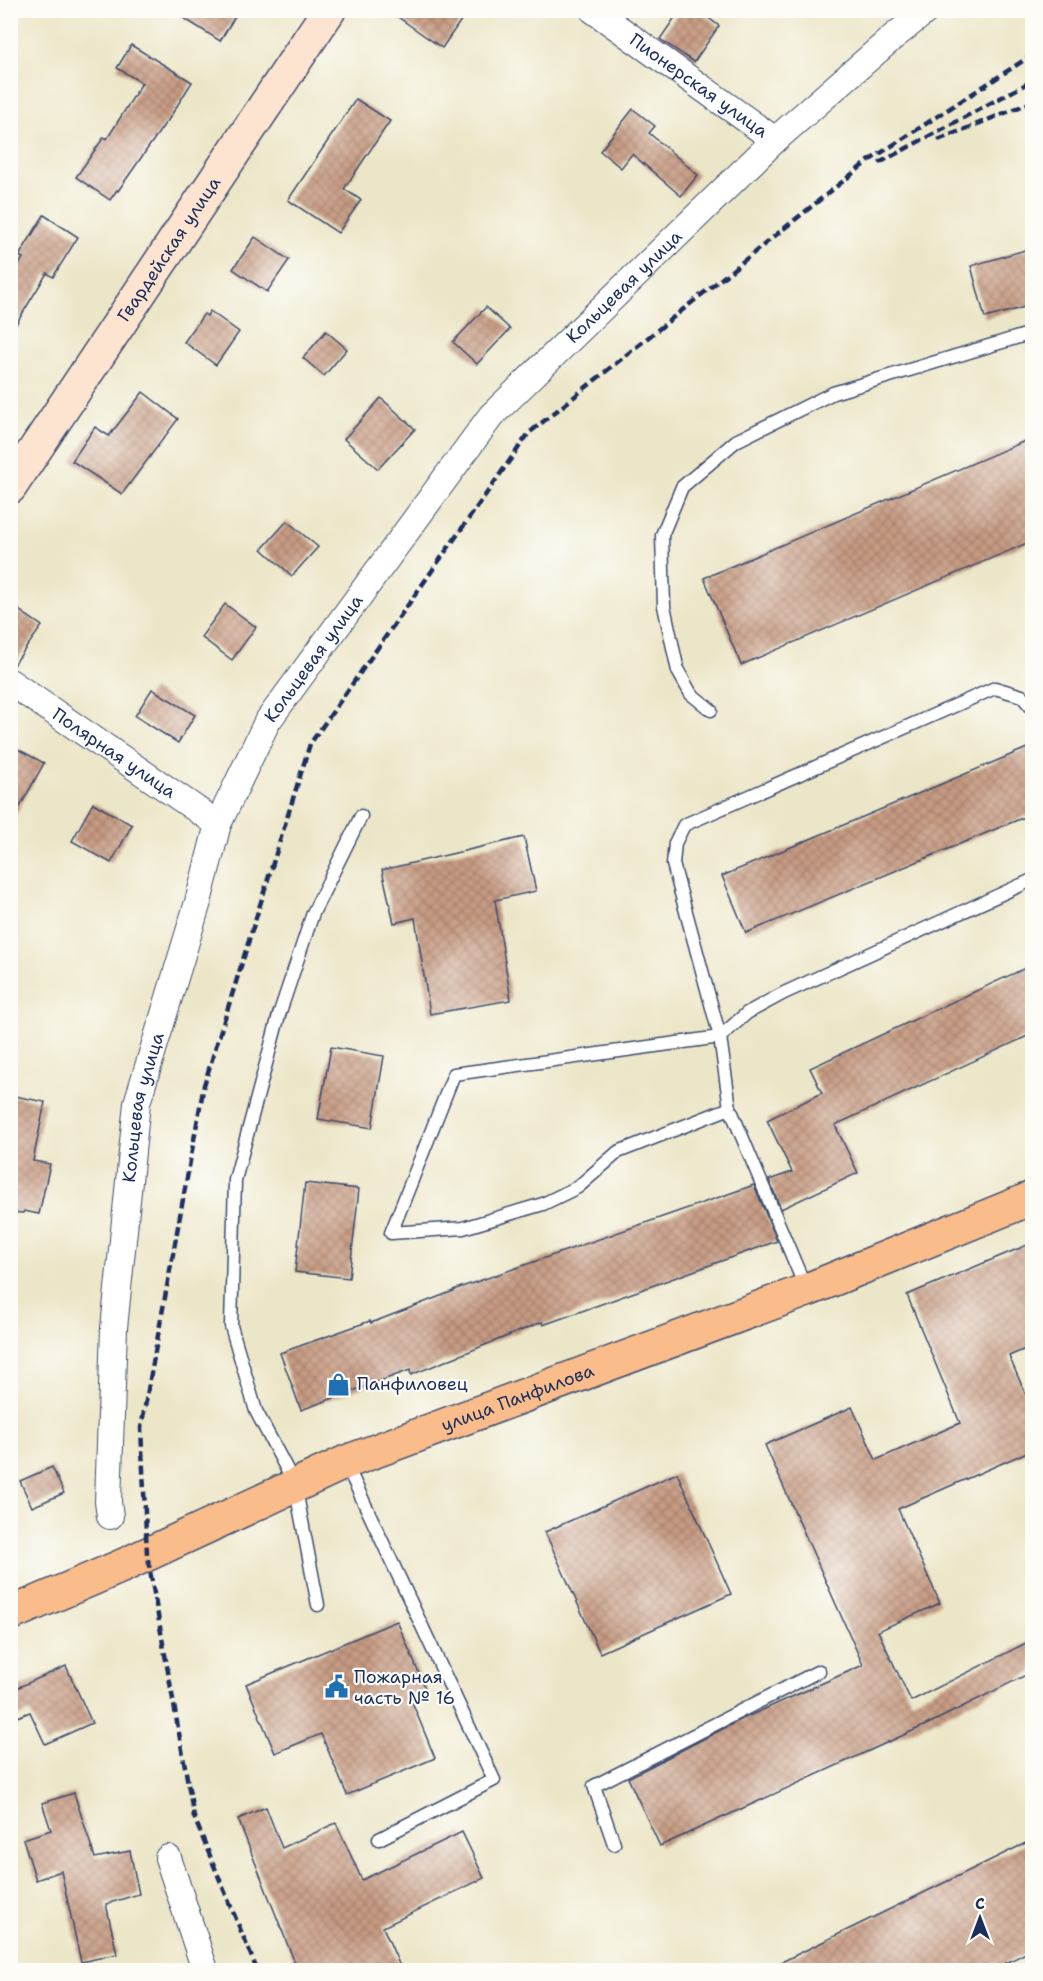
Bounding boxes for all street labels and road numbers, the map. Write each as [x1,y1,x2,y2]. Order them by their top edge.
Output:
street label: Пионерская улица [625,28,773,143]
street label: Гвардейская улица [112,172,226,327]
street label: Кольцевая улица [561,225,687,349]
street label: Кольцевая улица [259,590,368,727]
street label: Полярная улица [48,702,181,804]
street label: Кольцевая улица [117,1030,170,1184]
street label: улица Панфилова [438,1359,597,1437]

